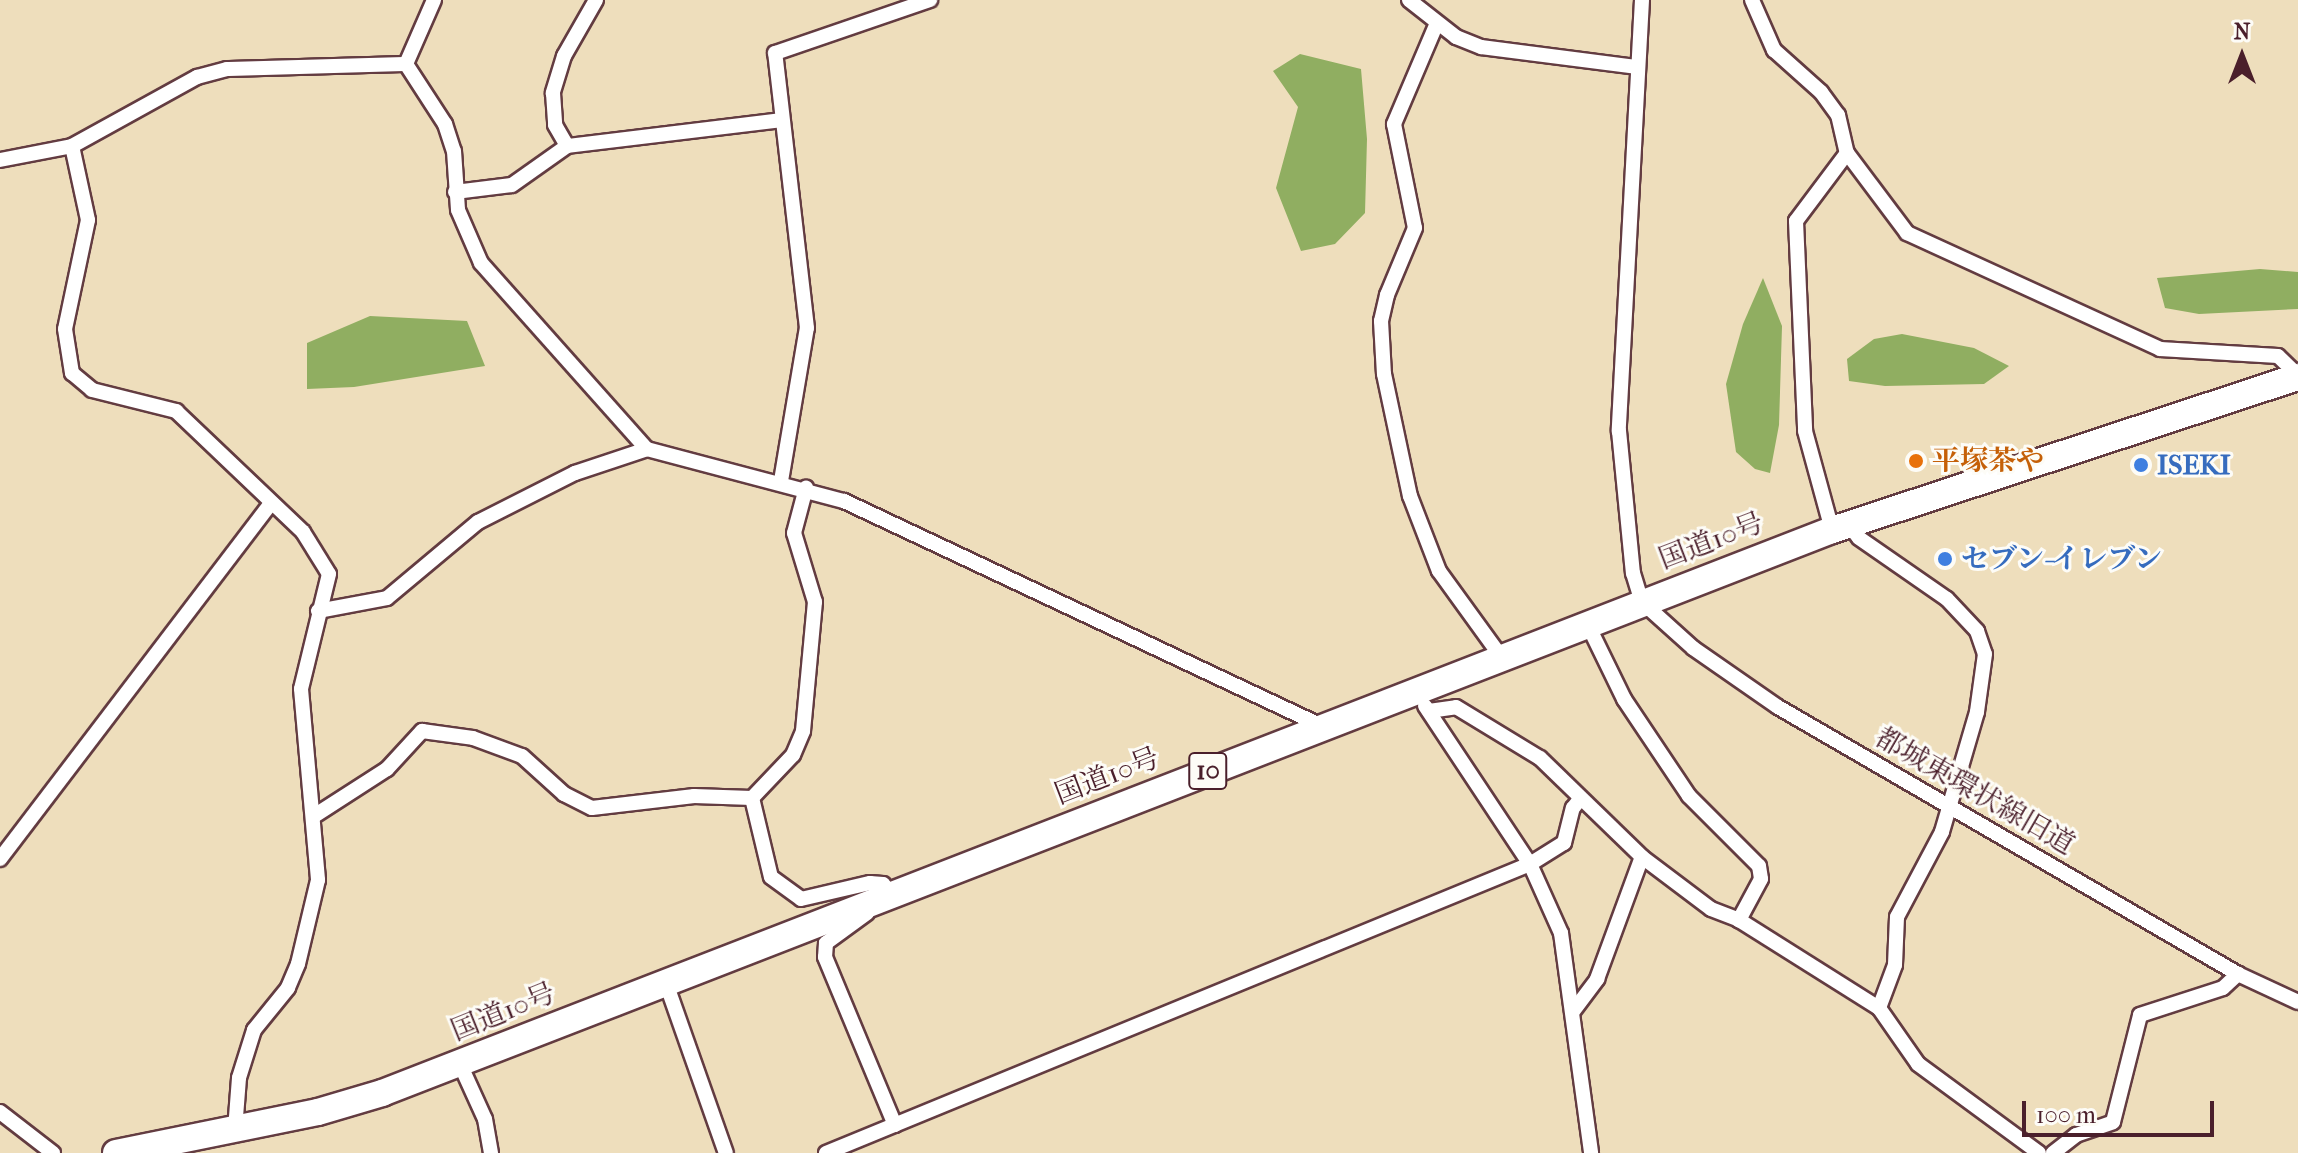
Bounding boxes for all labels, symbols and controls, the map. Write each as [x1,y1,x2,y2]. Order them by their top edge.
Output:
north arrow [2202,16,2282,96]
text: N [2234,19,2250,45]
place label: 平塚茶や [1932,444,2044,478]
place label: ISEKI [2157,448,2231,482]
marker: 平塚茶や [1907,452,1925,470]
marker: ISEKI [2132,456,2150,474]
street label: 国道10号 [1654,506,1768,576]
place label: セブン-イレブン [1961,542,2164,576]
marker: セブン-イレブン [1936,550,1954,568]
street label: 都城東環状線旧道 [1870,720,2080,862]
street label: 国道10号 [1050,741,1164,811]
road number: 10 [1188,749,1228,793]
street label: 国道10号 [446,976,560,1048]
scale bar [2026,1085,2218,1135]
text: 100 m [2036,1101,2096,1129]

